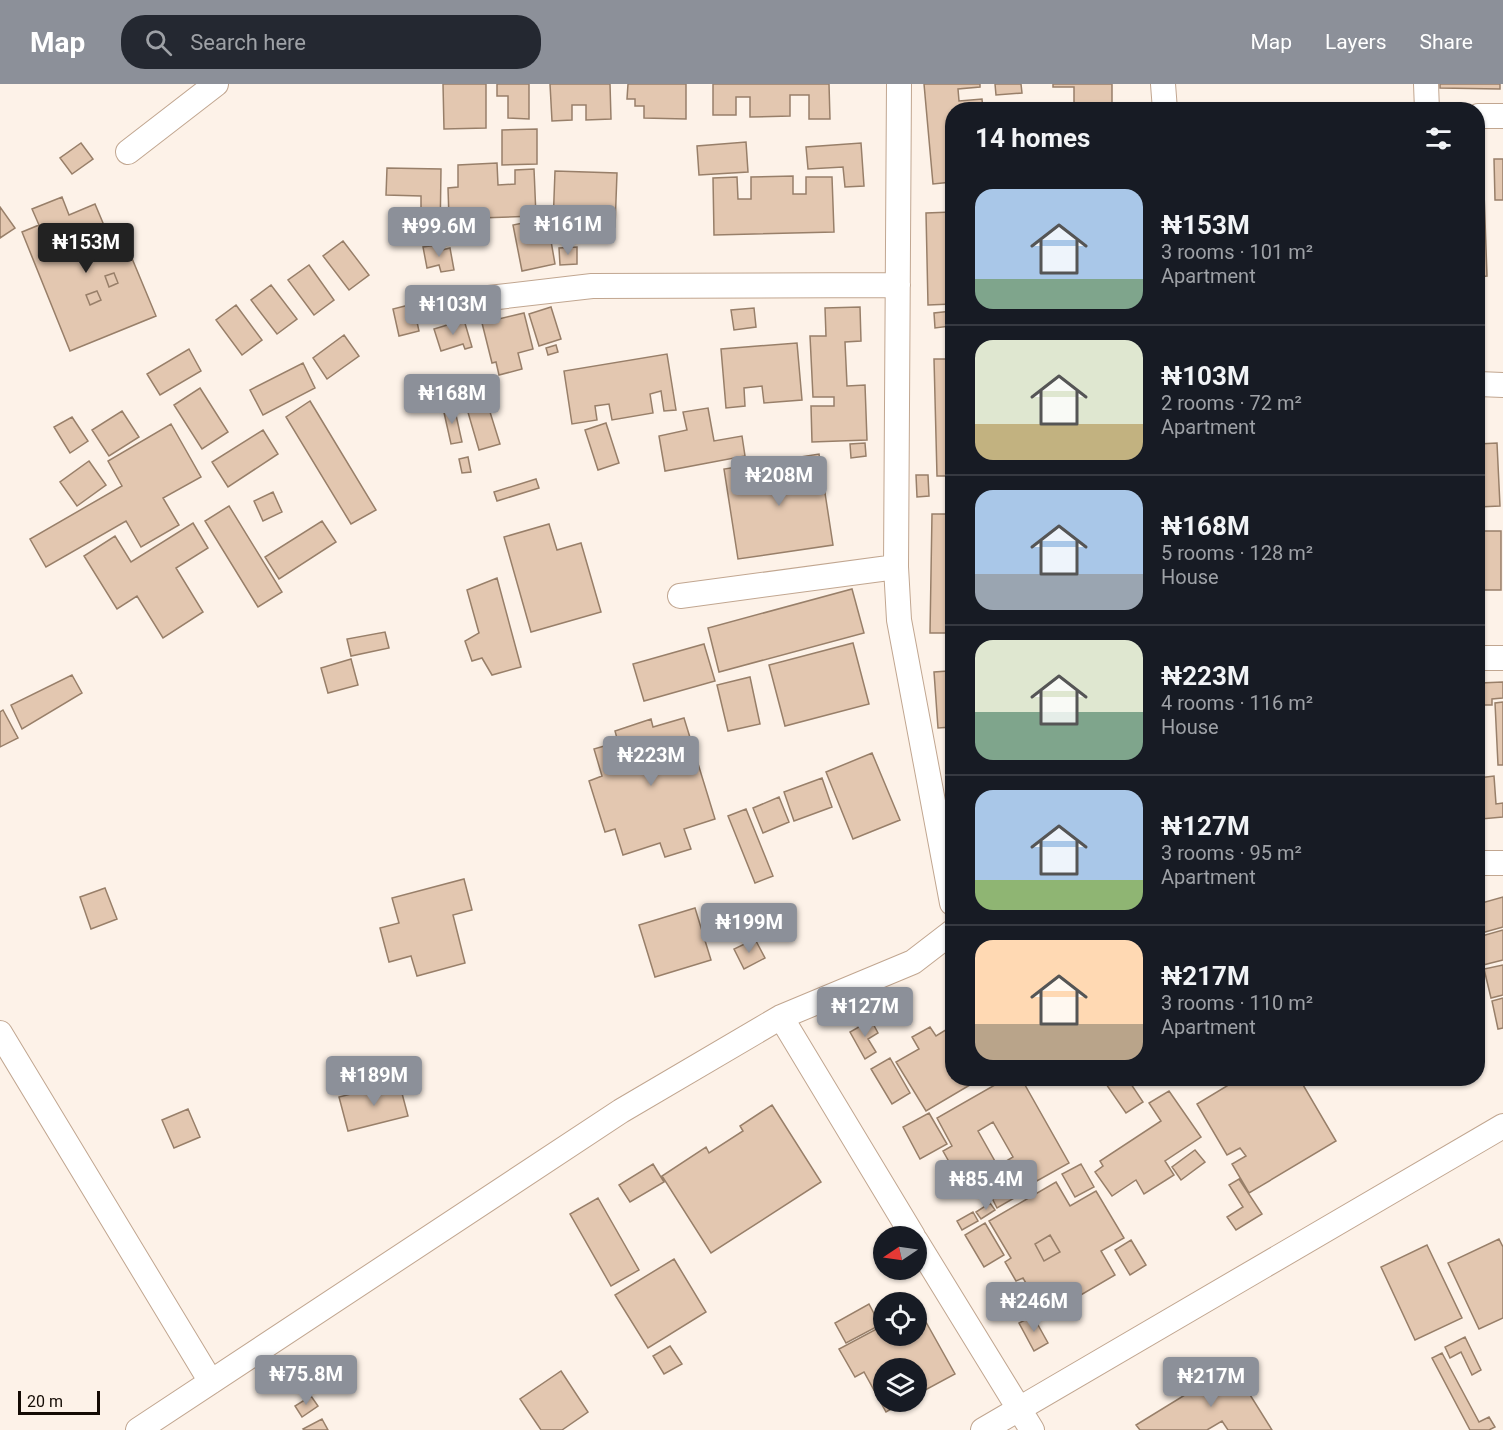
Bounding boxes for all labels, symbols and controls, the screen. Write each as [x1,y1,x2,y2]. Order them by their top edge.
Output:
search box [121,15,541,69]
text: Map [30,26,85,59]
icon: search [142,26,175,59]
text: Search here [190,30,306,55]
text: Map [1250,30,1292,54]
text: Layers [1325,30,1386,54]
text: Share [1419,30,1473,54]
icon: filters [1422,122,1455,155]
text: 14 homes [975,123,1090,153]
pin: ₦161M [526,205,610,256]
pin: ₦99.6M [390,207,488,258]
text: ₦153M [1161,210,1250,240]
text: ₦161M [534,212,602,236]
icon: home [1023,213,1095,285]
text: ₦99.6M [402,214,476,238]
pin: ₦153M [44,223,128,274]
text: ₦153M [52,230,120,254]
text: 3 rooms · 101 m² [1161,240,1313,264]
text: Apartment [1161,264,1256,288]
pin: ₦103M [411,285,495,336]
text: ₦103M [419,292,487,316]
text: ₦103M [1161,361,1250,391]
icon: home [1023,364,1095,436]
pin: ₦168M [410,374,494,425]
text: ₦168M [418,381,486,405]
text: 2 rooms · 72 m² [1161,391,1302,415]
text: Apartment [1161,415,1256,439]
pin: ₦208M [737,456,821,507]
text: ₦208M [745,463,813,487]
text: ₦168M [1161,511,1250,541]
icon: home [1023,514,1095,586]
text: 5 rooms · 128 m² [1161,541,1313,565]
text: House [1161,565,1219,589]
text: ₦223M [1161,661,1250,691]
icon: home [1023,664,1095,736]
text: 4 rooms · 116 m² [1161,691,1313,715]
text: House [1161,715,1219,739]
pin: ₦223M [609,736,693,787]
text: ₦223M [617,743,685,767]
text: ₦127M [1161,811,1250,841]
icon: home [1023,814,1095,886]
text: 3 rooms · 95 m² [1161,841,1302,865]
text: Apartment [1161,865,1256,889]
pin: ₦199M [707,903,791,954]
text: ₦199M [715,910,783,934]
text: ₦217M [1161,961,1250,991]
icon: home [1023,964,1095,1036]
pin: ₦127M [823,987,907,1038]
text: 3 rooms · 110 m² [1161,991,1313,1015]
text: ₦127M [831,994,899,1018]
text: Apartment [1161,1015,1256,1039]
pin: ₦189M [332,1056,416,1107]
text: ₦189M [340,1063,408,1087]
pin: ₦85.4M [937,1160,1035,1211]
text: ₦85.4M [949,1167,1023,1191]
north arrow [873,1226,927,1280]
map controls [873,1226,927,1412]
pin: ₦246M [992,1282,1076,1333]
text: ₦246M [1000,1289,1068,1313]
button: locate [873,1292,927,1346]
pin: ₦75.8M [257,1355,355,1406]
pin: ₦217M [1169,1357,1253,1408]
button: layers [873,1358,927,1412]
text: ₦75.8M [269,1362,343,1386]
text: ₦217M [1177,1364,1245,1388]
scale bar [18,1388,100,1416]
text: 20 m [27,1392,63,1411]

